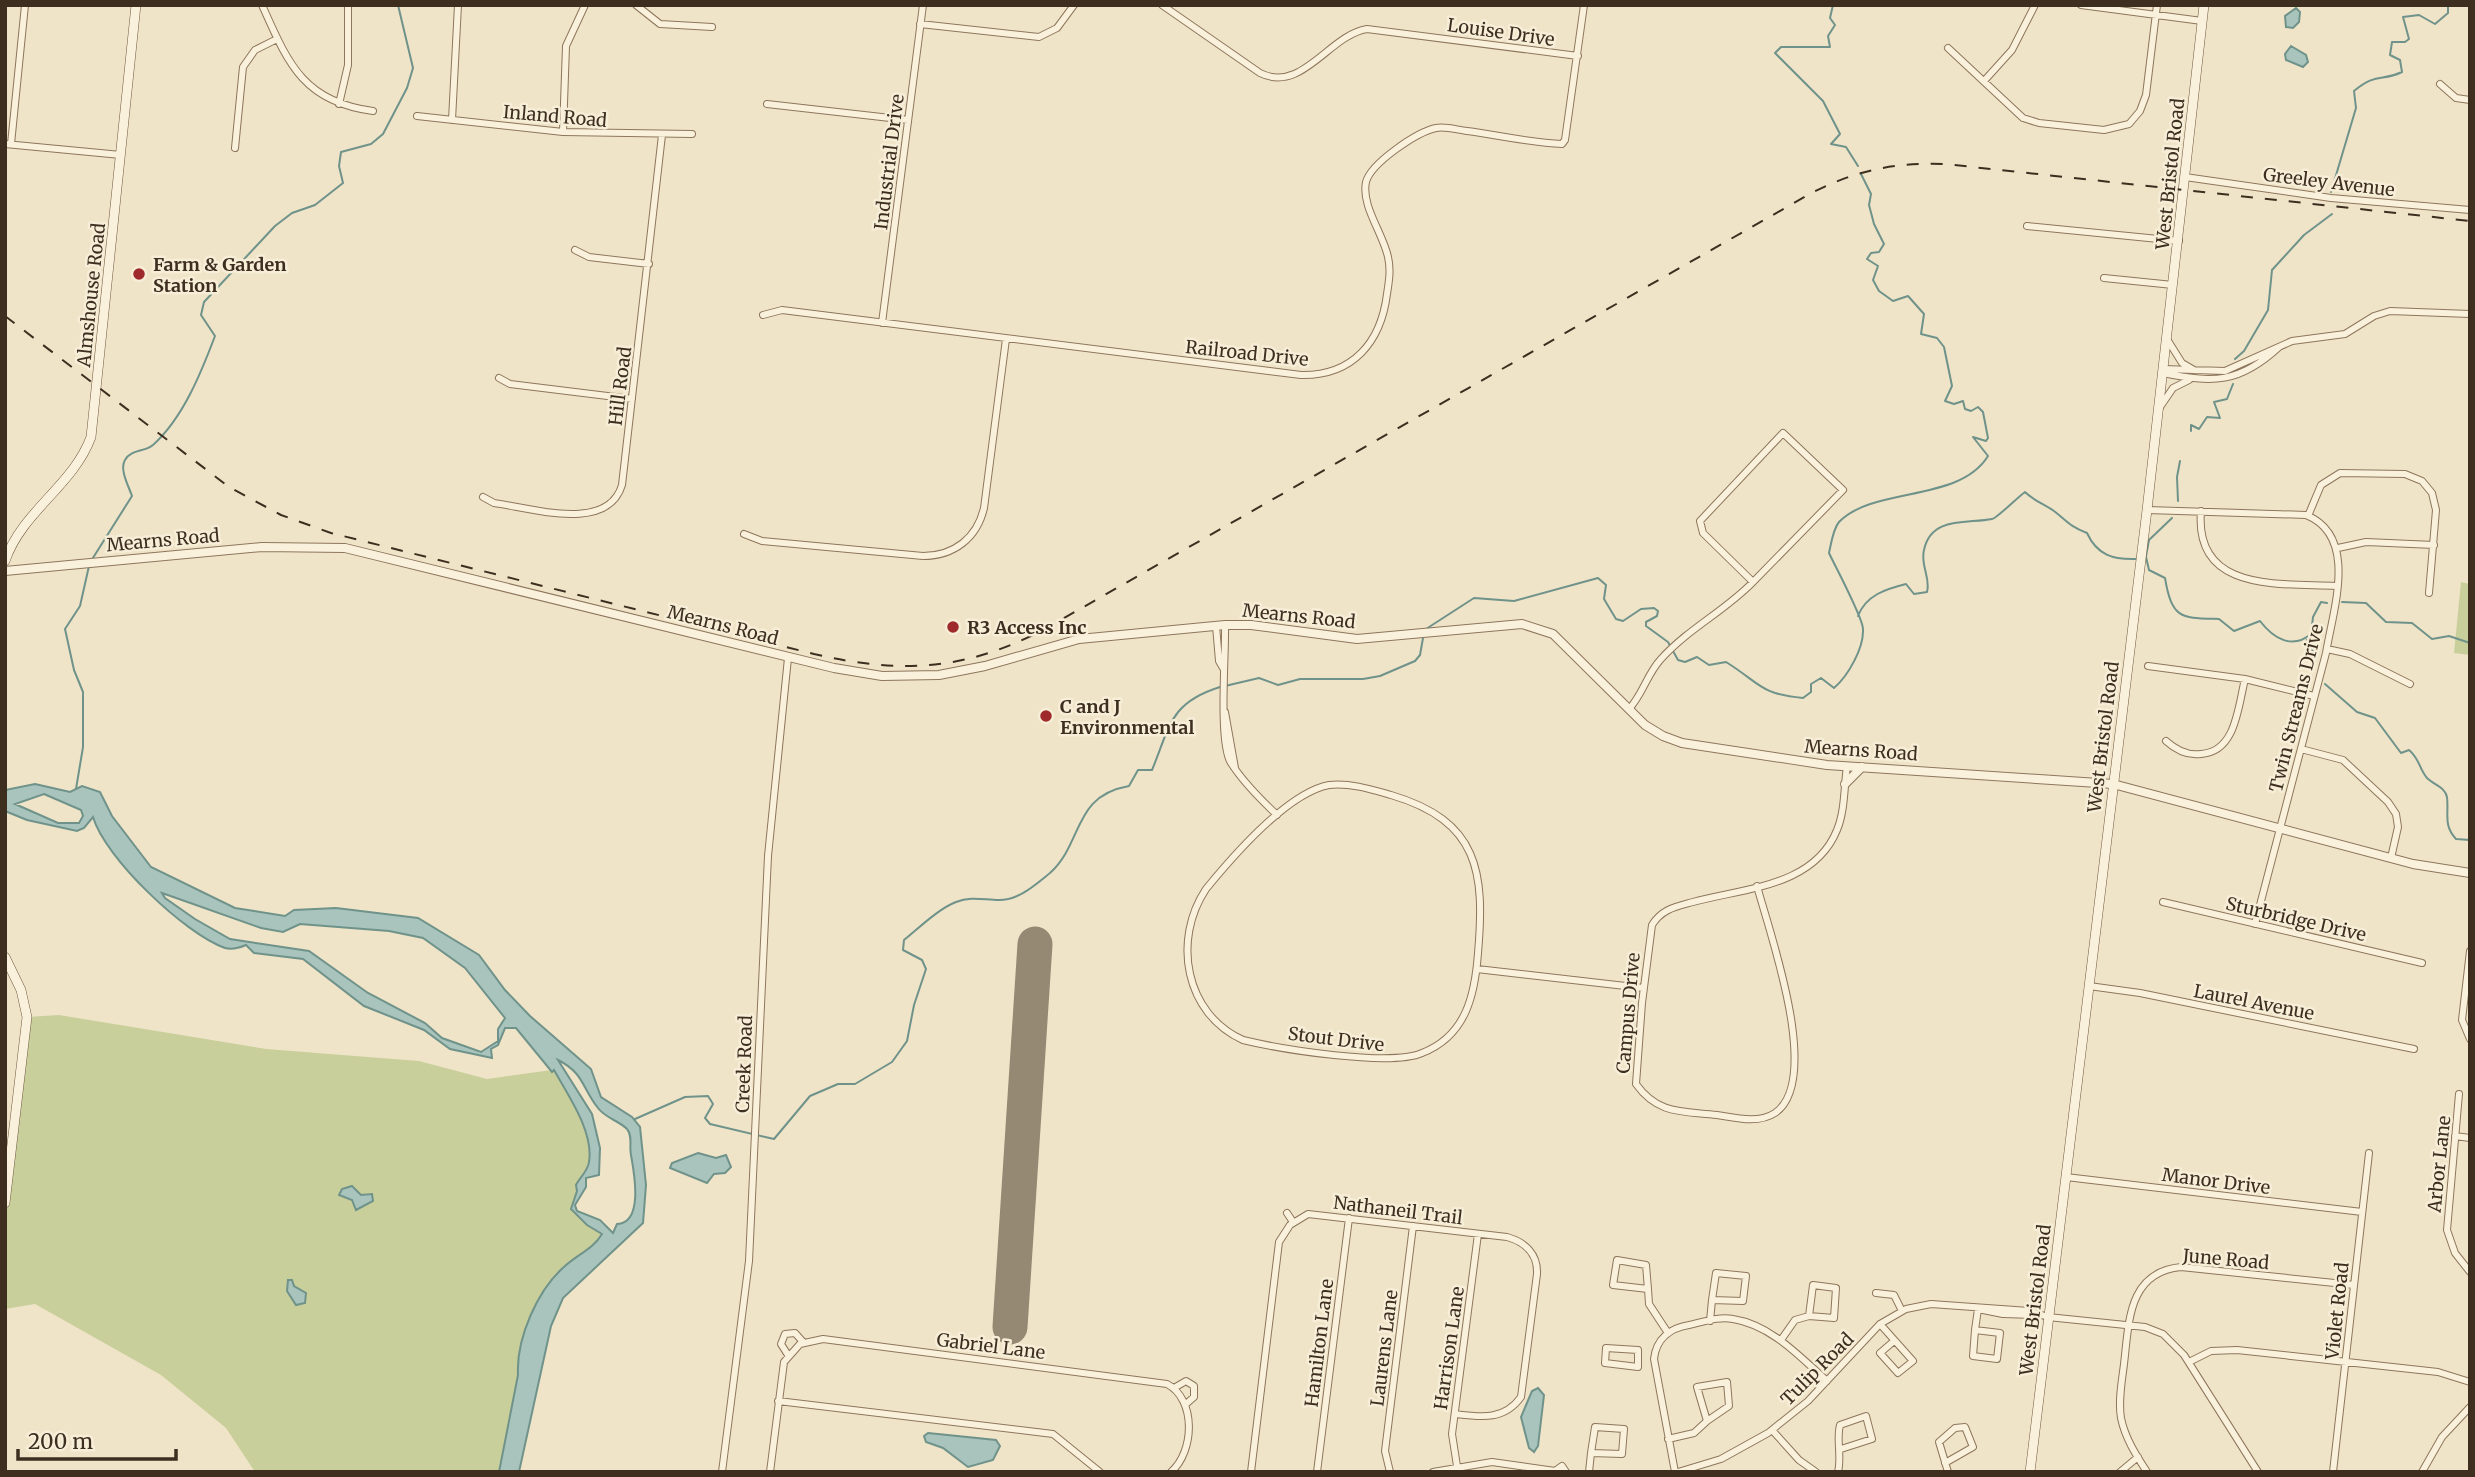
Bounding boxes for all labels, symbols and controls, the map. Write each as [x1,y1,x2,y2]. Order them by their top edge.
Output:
street label: Louise Drive [1446,13,1556,51]
street label: Industrial Drive [869,93,909,231]
street label: West Bristol Road [2151,97,2189,252]
street label: Inland Road [502,100,608,132]
street label: Greeley Avenue [2262,163,2396,201]
street label: Almshouse Road [72,222,110,369]
place label: Farm & Garden Station [153,253,286,297]
marker: Farm & Garden Station [131,266,147,282]
street label: Railroad Drive [1184,335,1310,371]
street label: Hill Road [604,345,636,427]
street label: Mearns Road [105,524,221,556]
street label: Mearns Road [1241,599,1357,633]
street label: Mearns Road [665,600,781,650]
place label: R3 Access Inc [967,616,1086,639]
marker: R3 Access Inc [945,619,961,635]
street label: Twin Streams Drive [2264,622,2328,794]
street label: West Bristol Road [2082,660,2124,815]
place label: C and J Environmental [1060,695,1194,739]
marker: C and J Environmental [1038,708,1054,724]
street label: Mearns Road [1804,735,1919,765]
street label: Sturbridge Drive [2224,892,2368,946]
street label: Campus Drive [1611,952,1645,1074]
street label: Laurel Avenue [2192,979,2316,1025]
street label: Creek Road [731,1015,757,1113]
street label: Stout Drive [1287,1022,1385,1056]
street label: Arbor Lane [2422,1114,2456,1215]
street label: Manor Drive [2161,1163,2271,1199]
street label: Nathaneil Trail [1332,1191,1464,1229]
street label: West Bristol Road [2014,1223,2056,1378]
street label: June Road [2181,1244,2270,1274]
street label: Violet Road [2320,1261,2354,1362]
street label: Hamilton Lane [1300,1278,1338,1408]
street label: Harrison Lane [1429,1285,1469,1411]
street label: Laurens Lane [1365,1288,1403,1408]
street label: Gabriel Lane [935,1328,1047,1364]
street label: Tulip Road [1776,1328,1858,1410]
scale bar [18,1418,175,1462]
text: 200 m [28,1428,93,1455]

